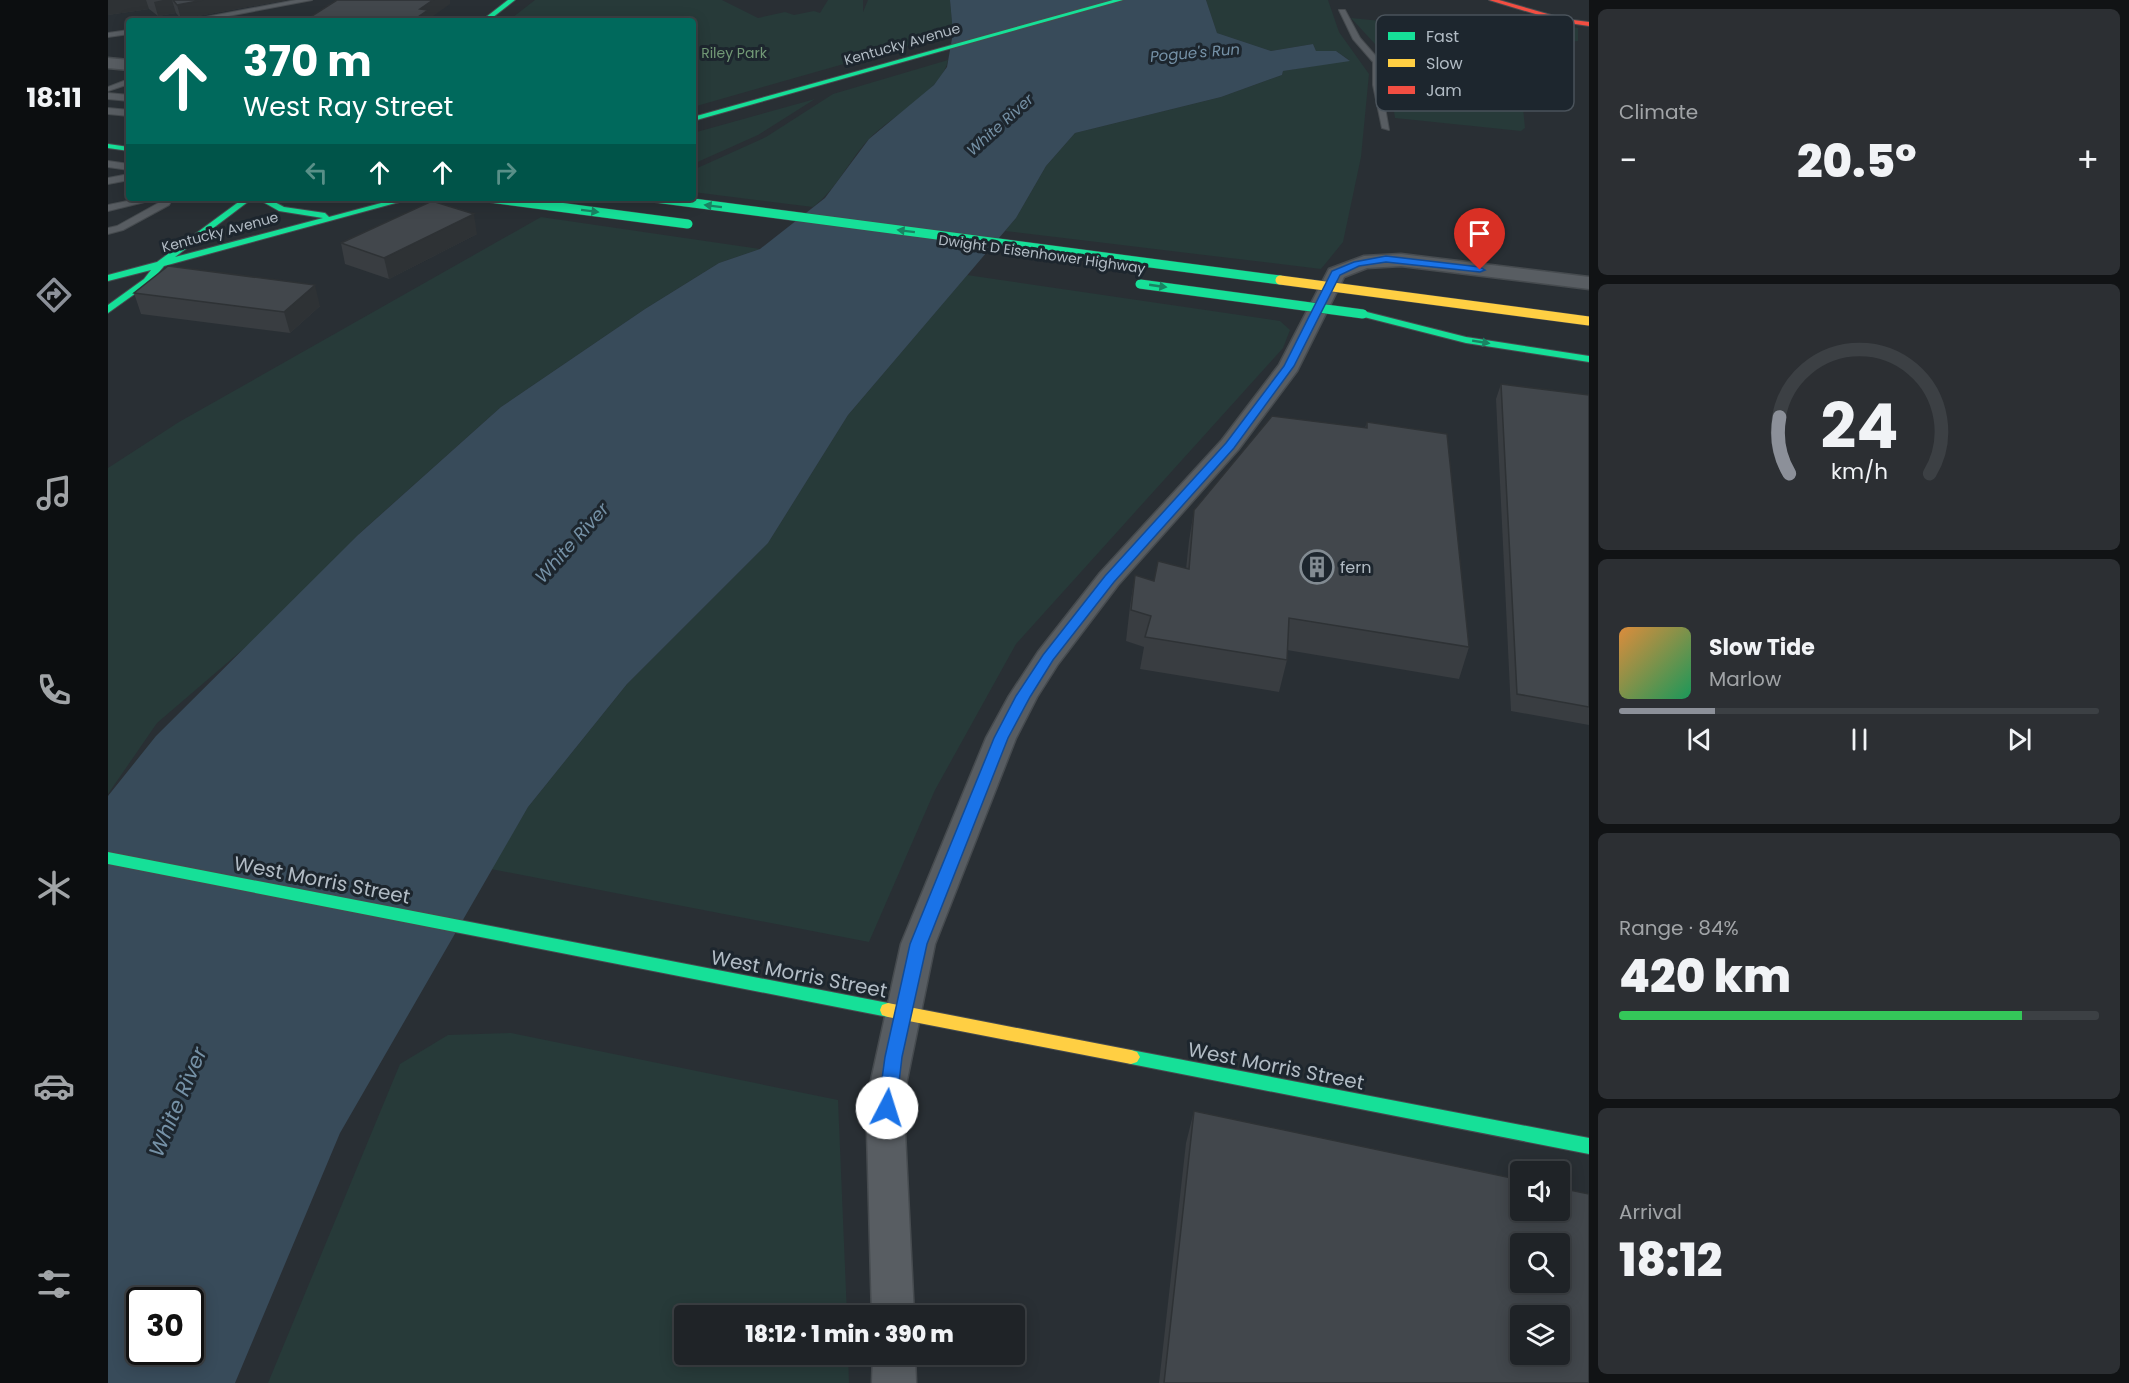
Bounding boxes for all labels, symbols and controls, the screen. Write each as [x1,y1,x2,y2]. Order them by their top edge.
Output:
legend [1376,15,1574,111]
street label: Kentucky Avenue [842,18,963,70]
text: Fast [1426,25,1459,48]
text: 370 m [243,32,372,91]
water label: Pogue's Run [1149,38,1241,67]
icon: ahead [144,42,222,120]
park label: Riley Park [701,43,768,63]
text: Slow [1426,52,1463,75]
text: 18:11 [26,79,82,116]
text: Jam [1426,79,1462,102]
text: West Ray Street [243,88,453,125]
water label: White River [962,89,1038,160]
text: Climate [1619,98,1698,126]
text: 20.5° [1797,130,1917,193]
text: − [1619,137,1637,184]
text: + [2076,137,2099,184]
icon: left [300,156,333,189]
icon: ahead [363,156,396,189]
icon: ahead [426,156,459,189]
icon: right [489,156,522,189]
one-way arrow [703,201,722,210]
one-way arrow [580,206,599,216]
street label: Kentucky Avenue [159,207,281,257]
pin [1454,208,1505,270]
icon: arrive [1463,217,1496,250]
one-way arrow [897,226,916,235]
street label: Dwight D Eisenhower Highway [937,230,1147,278]
icon: directions [33,274,75,316]
one-way arrow [1148,282,1167,291]
one-way arrow [1471,338,1490,347]
text: 24 [1820,382,1898,470]
text: km/h [1830,456,1888,487]
icon: music [33,472,75,514]
water label: White River [529,496,615,588]
building icon: fern [1299,549,1335,585]
place label: fern [1340,556,1371,579]
text: Slow Tide [1709,632,1815,663]
text: Marlow [1709,665,1781,693]
icon: phone [33,669,75,711]
icon: previous [1683,723,1716,756]
icon: pause [1843,723,1876,756]
icon: next [2003,723,2036,756]
street label: West Morris Street [231,849,413,911]
icon: climate [33,867,75,909]
text: Range · 84% [1619,914,1739,942]
street label: West Morris Street [708,943,890,1005]
text: 420 km [1619,945,1791,1008]
street label: West Morris Street [1185,1035,1367,1097]
water label: White River [141,1041,214,1161]
icon: car [33,1065,75,1107]
position arrow [855,1076,919,1140]
map controls [1510,1161,1570,1365]
button: sound [1510,1161,1570,1221]
text: Arrival [1619,1198,1682,1226]
text: 18:12 [1619,1229,1722,1292]
button: search [1510,1233,1570,1293]
icon: filters [33,1263,75,1305]
speed limit sign: 30 [126,1287,204,1365]
button: layers [1510,1305,1570,1365]
text: 18:12 · 1 min · 390 m [745,1319,954,1350]

